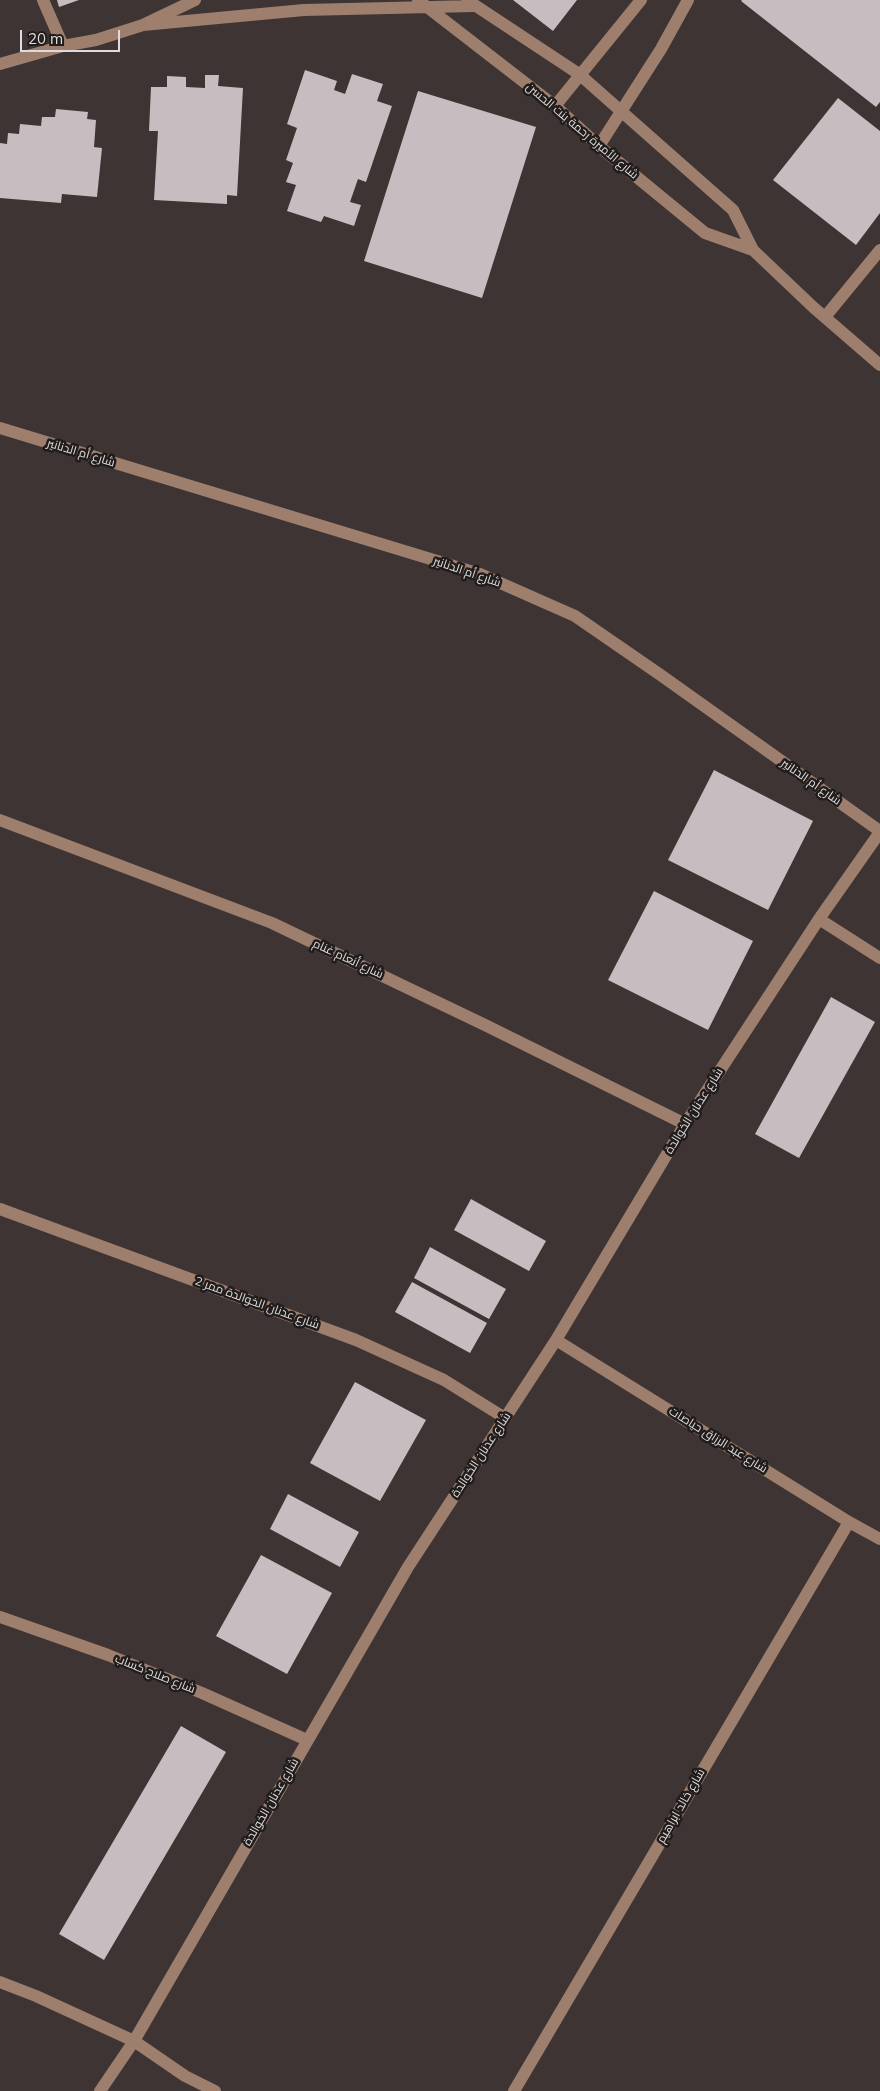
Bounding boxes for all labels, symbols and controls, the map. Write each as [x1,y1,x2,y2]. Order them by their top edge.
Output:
scale bar [22,20,122,52]
text: 20 m [28,29,63,48]
street label: شارع الأميرة رحمة بنت الحسن [523,80,641,182]
street label: شارع أم الدنانير [45,436,117,470]
street label: شارع أم الدنانير [431,554,503,590]
street label: شارع أم الدنانير [778,756,844,808]
street label: شارع أنعام غنام [310,936,386,982]
street label: شارع عدنان الخوالدة [662,1065,726,1157]
street label: شارع عدنان الخوالدة ممر 2 [193,1274,321,1332]
street label: شارع عبد الرزاق حياصات [666,1404,770,1476]
street label: شارع عدنان الخوالدة [448,1410,514,1500]
street label: شارع صلاح كساب [113,1651,197,1697]
street label: شارع عدنان الخوالدة [240,1756,302,1848]
street label: شارع خالد ابراهيم [654,1766,708,1846]

